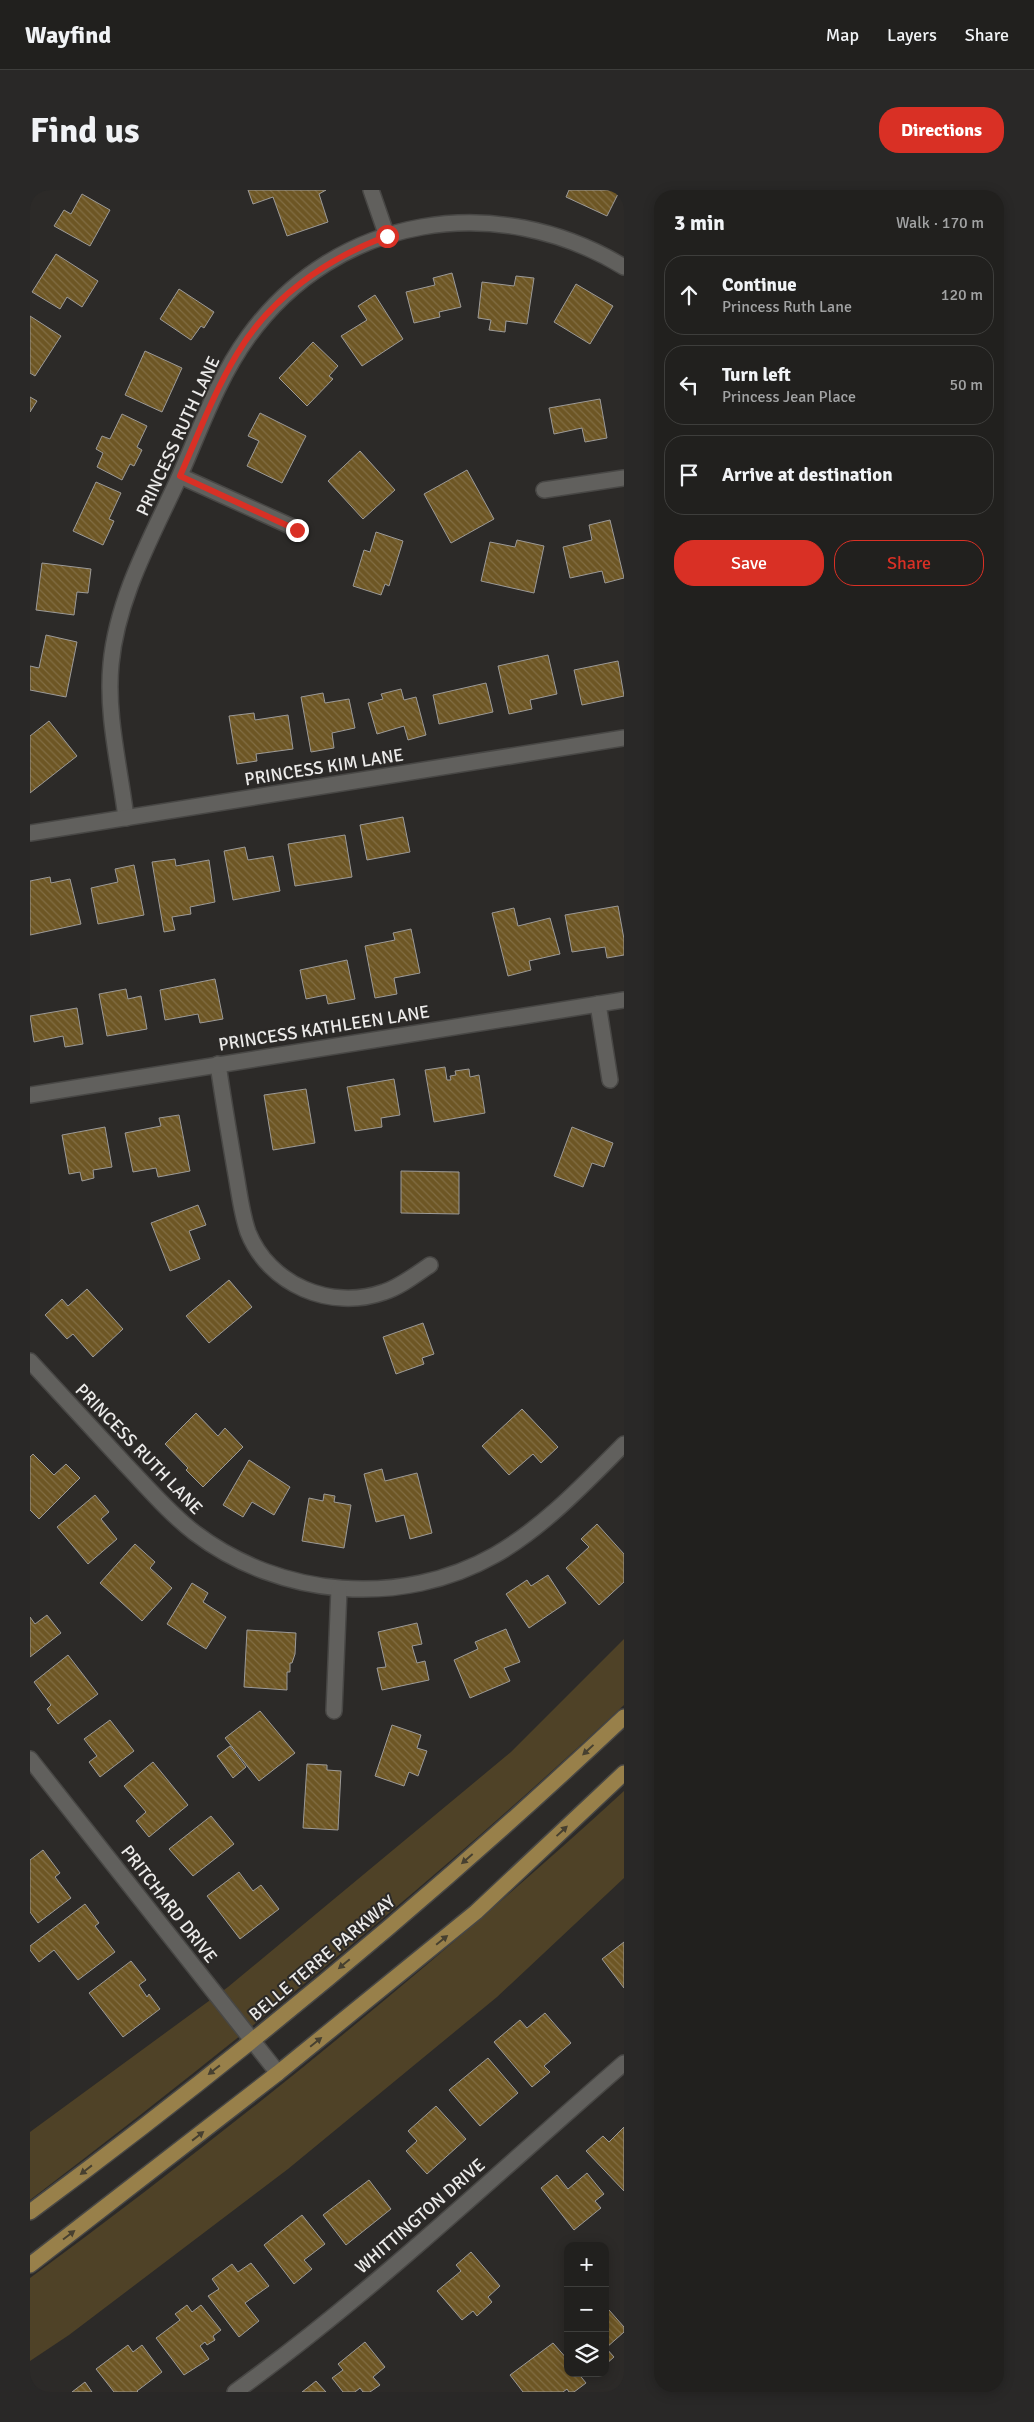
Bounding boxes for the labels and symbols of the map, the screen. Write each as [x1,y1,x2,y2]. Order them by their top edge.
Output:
route start [376,225,399,248]
street label: PRINCESS RUTH LANE [131,353,225,519]
route end [286,519,309,542]
street label: PRINCESS KIM LANE [243,744,405,790]
street label: PRINCESS KATHLEEN LANE [217,1000,431,1056]
street label: PRINCESS RUTH LANE [71,1379,207,1519]
one-way arrow [583,1744,595,1756]
one-way arrow [556,1825,568,1837]
street label: PRITCHARD DRIVE [116,1841,222,1967]
one-way arrow [461,1853,474,1864]
street label: BELLE TERRE PARKWAY [244,1890,400,2026]
one-way arrow [435,1934,448,1945]
one-way arrow [337,1959,350,1970]
one-way arrow [309,2037,322,2048]
one-way arrow [208,2064,221,2075]
one-way arrow [191,2131,204,2142]
street label: WHITTINGTON DRIVE [351,2154,489,2278]
one-way arrow [79,2165,93,2175]
one-way arrow [62,2230,75,2241]

